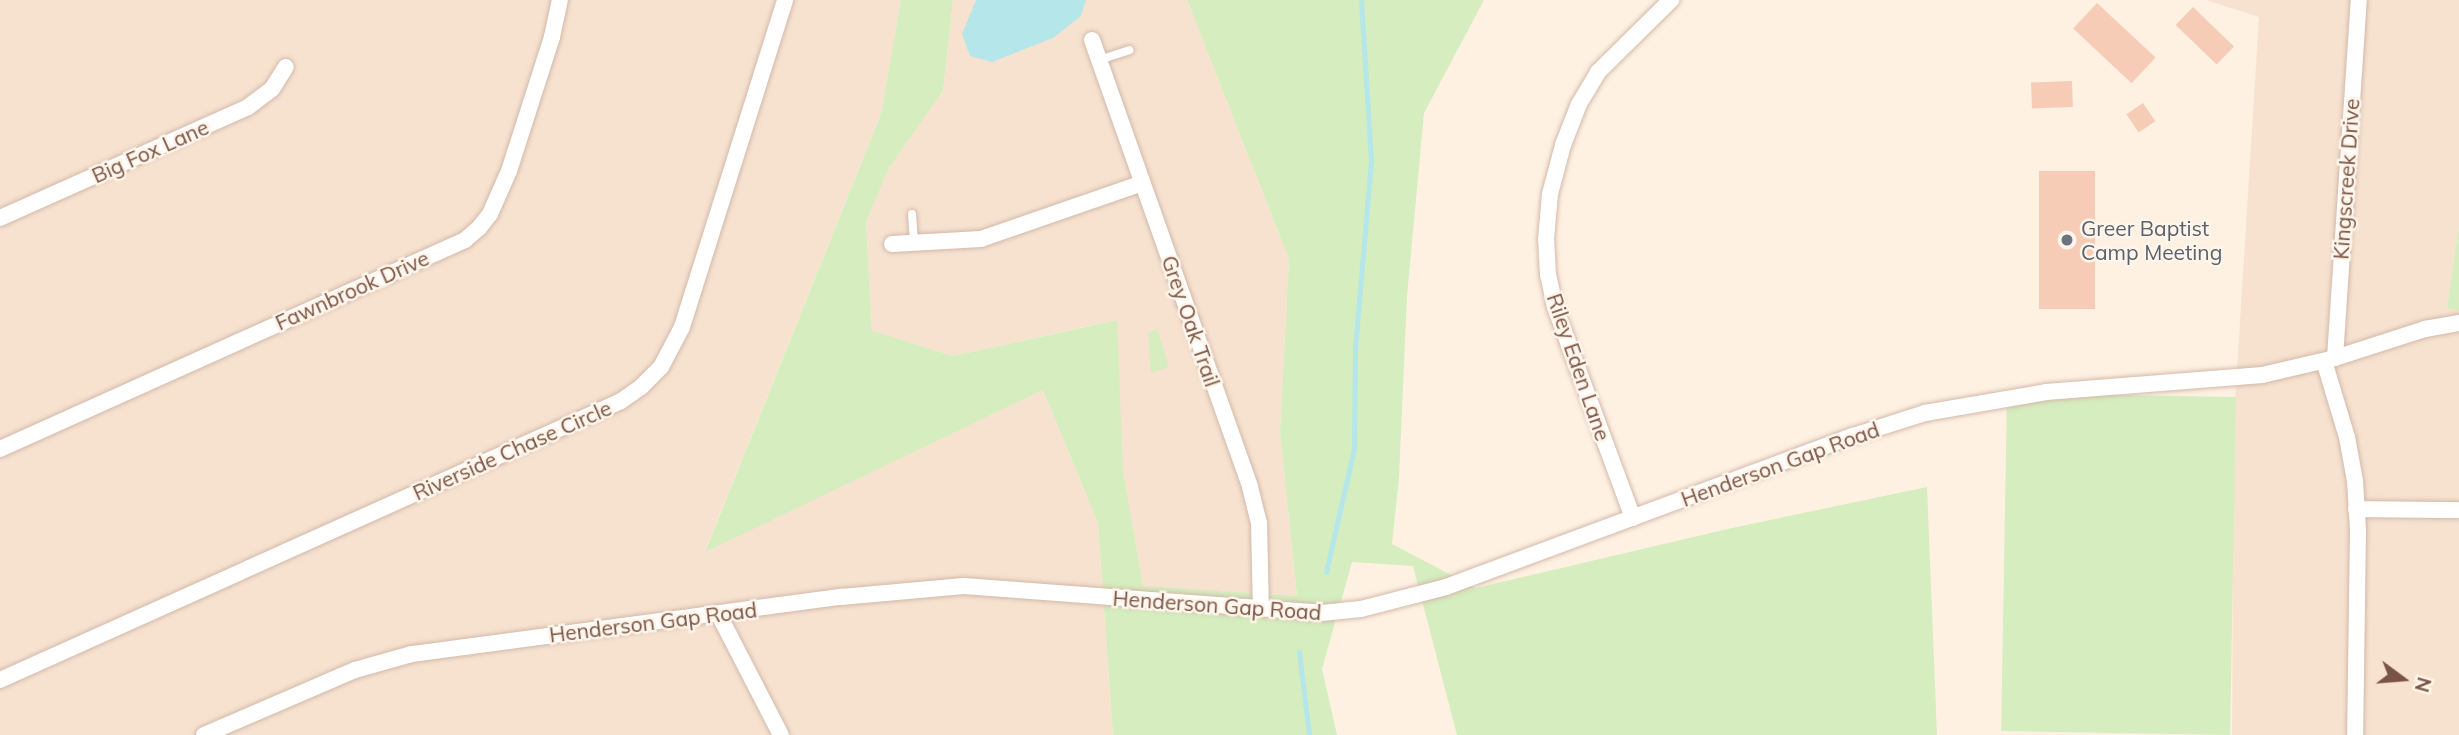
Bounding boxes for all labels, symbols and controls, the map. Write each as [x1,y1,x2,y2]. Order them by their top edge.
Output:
street label: Kingscreek Drive [2328,98,2364,260]
street label: Big Fox Lane [88,114,212,188]
place label: Greer Baptist Camp Meeting [2081,215,2222,265]
marker: Greer Baptist Camp Meeting [2059,232,2075,248]
street label: Fawnbrook Drive [271,245,433,335]
street label: Grey Oak Trail [1157,252,1225,390]
street label: Riley Eden Lane [1542,290,1616,444]
street label: Riverside Chase Circle [409,395,615,505]
street label: Henderson Gap Road [1677,416,1883,512]
street label: Henderson Gap Road [1112,585,1322,625]
street label: Henderson Gap Road [548,597,758,647]
north arrow [2368,644,2438,714]
text: N [2410,675,2437,695]

